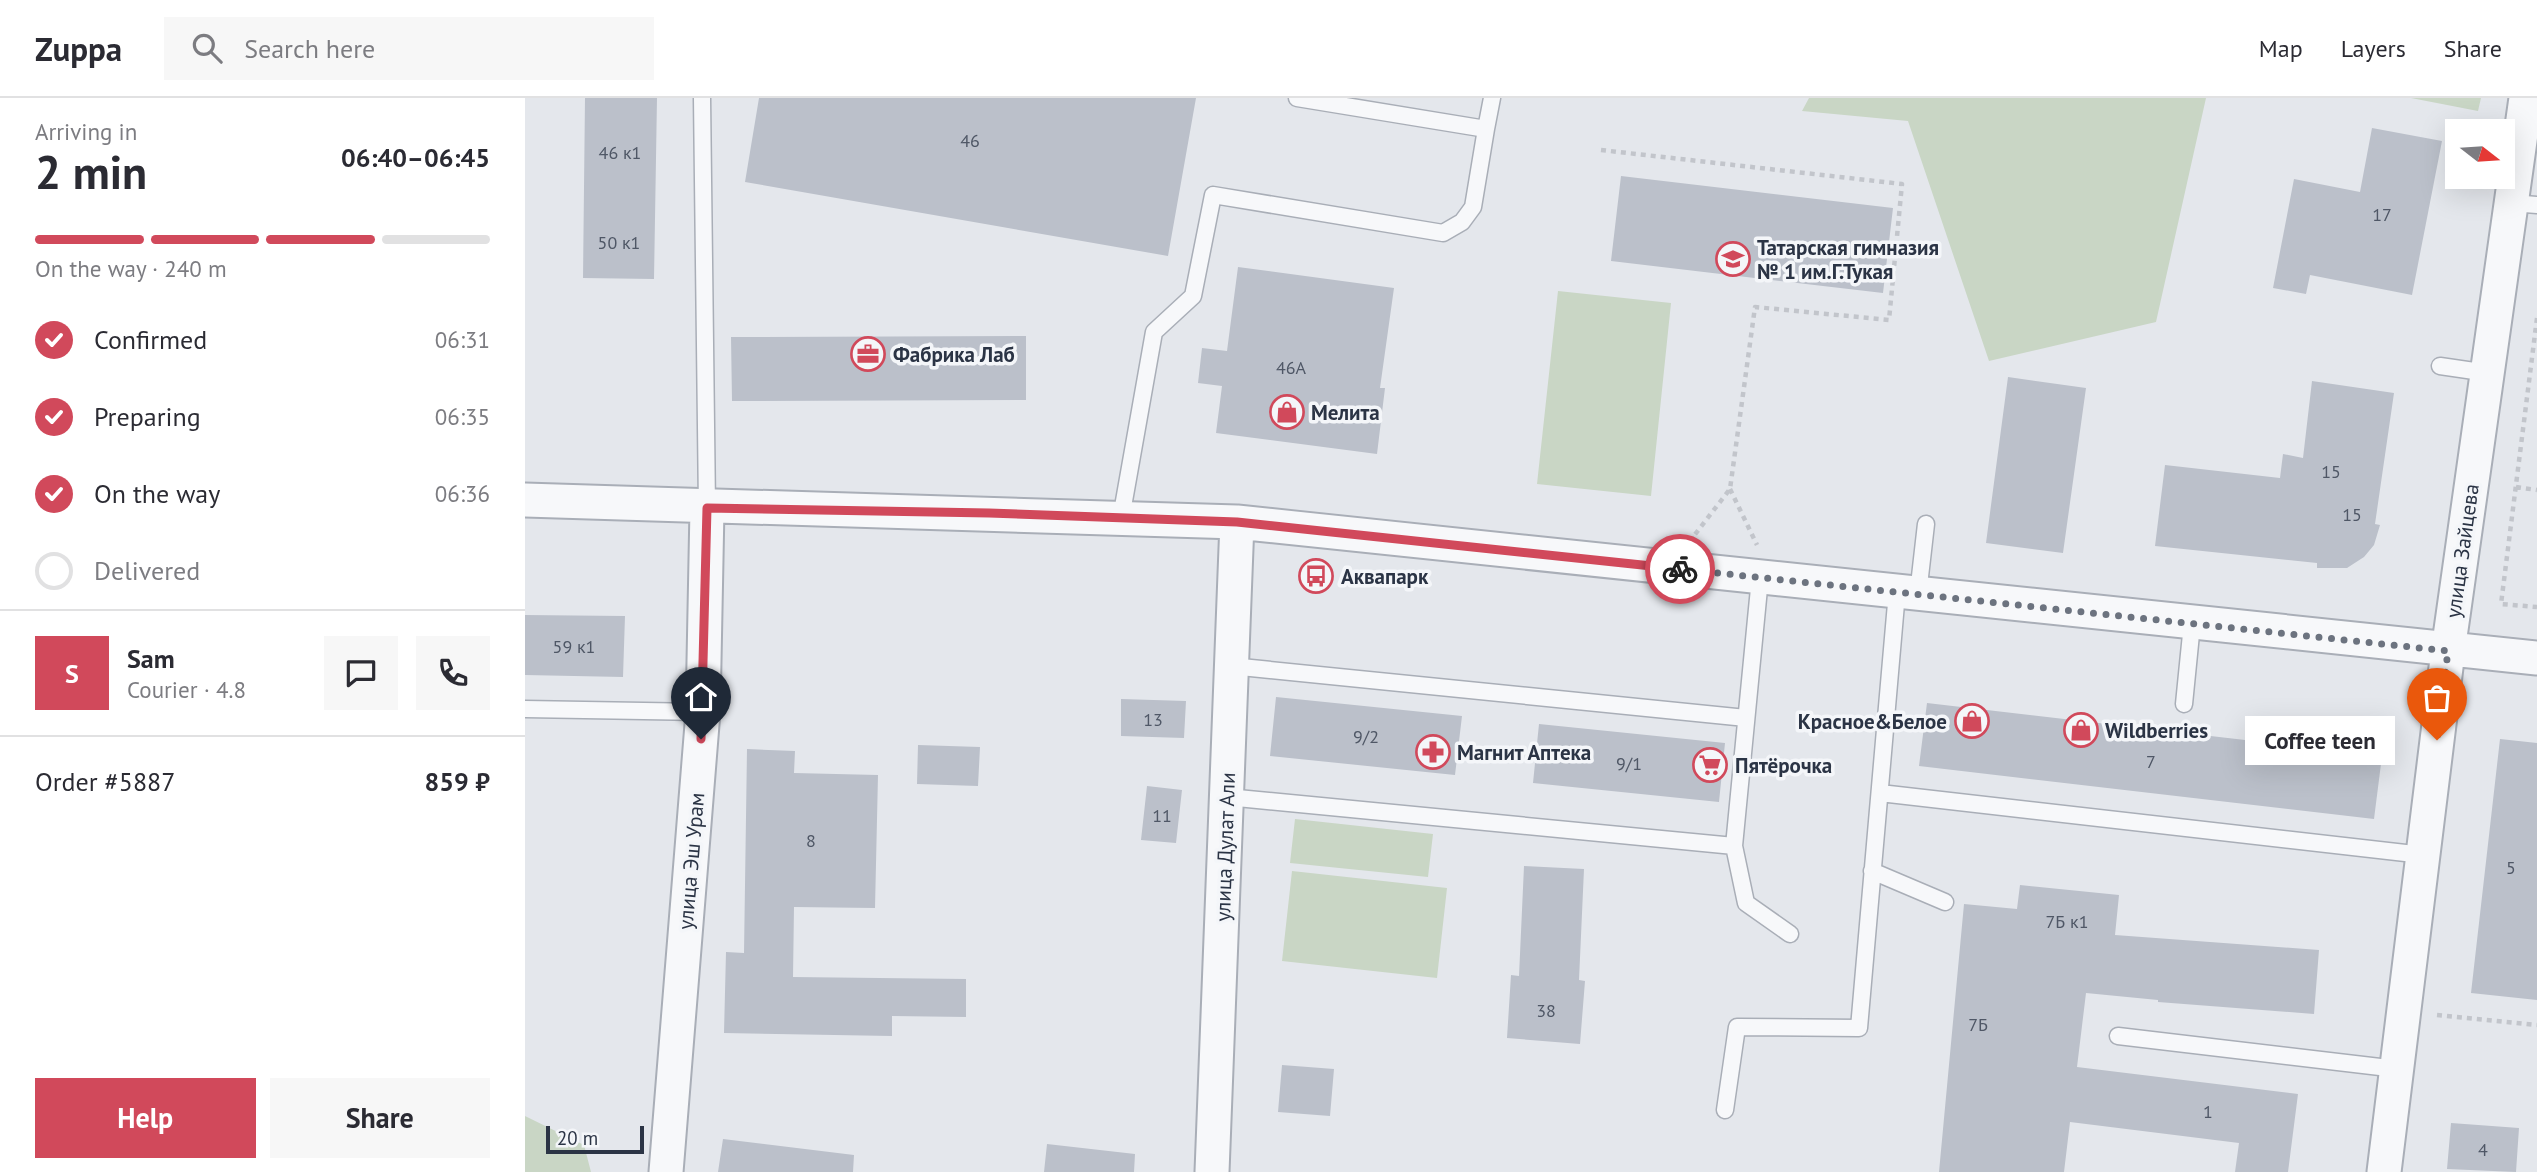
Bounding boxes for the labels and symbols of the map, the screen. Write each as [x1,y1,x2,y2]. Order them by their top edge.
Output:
north arrow [2445,119,2515,189]
house number: 46 [960,129,980,152]
house number: 46 к1 [599,141,641,164]
house number: 17 [2372,203,2392,226]
house number: 50 к1 [598,231,640,254]
place label: Татарская гимназия № 1 им.Г.Тукая [1757,234,1939,285]
school or university icon: Татарская гимназия № 1 им.Г.Тукая [1714,240,1752,278]
office icon: Фабрика Лаб [849,335,887,373]
place label: Фабрика Лаб [893,341,1015,368]
house number: 46А [1276,356,1307,379]
shop icon: Мелита [1268,393,1306,431]
place label: Мелита [1311,399,1380,426]
house number: 15 [2321,460,2341,483]
street label: улица Зайцева [2439,482,2485,620]
house number: 15 [2342,503,2362,526]
courier [1645,534,1715,604]
bus stop icon: Аквапарк [1297,557,1335,595]
place label: Аквапарк [1341,563,1429,590]
house number: 59 к1 [553,635,595,658]
pin [671,667,731,739]
pin [2407,668,2467,740]
shop icon: Красное&Белое [1953,702,1991,740]
house number: 13 [1143,708,1163,731]
place label: Красное&Белое [1798,708,1947,735]
shop icon: Wildberries [2062,711,2100,749]
callout: Coffee teen [2245,716,2395,764]
place label: Wildberries [2105,717,2208,744]
house number: 9/2 [1353,725,1379,748]
pharmacy icon: Магнит Аптека [1414,733,1452,771]
place label: Магнит Аптека [1457,739,1591,766]
supermarket icon: Пятёрочка [1691,746,1729,784]
house number: 7 [2146,750,2156,773]
house number: 9/1 [1616,752,1642,775]
place label: Пятёрочка [1735,752,1832,779]
street label: улица Дулат Али [1209,772,1241,922]
street label: улица Эш Урам [672,791,710,931]
house number: 11 [1152,804,1172,827]
house number: 8 [806,829,816,852]
house number: 5 [2506,856,2516,879]
house number: 7Б к1 [2046,910,2088,933]
house number: 38 [1536,999,1556,1022]
house number: 7Б [1968,1013,1988,1036]
house number: 1 [2203,1100,2213,1123]
scale bar [546,1123,644,1155]
house number: 4 [2478,1138,2488,1161]

